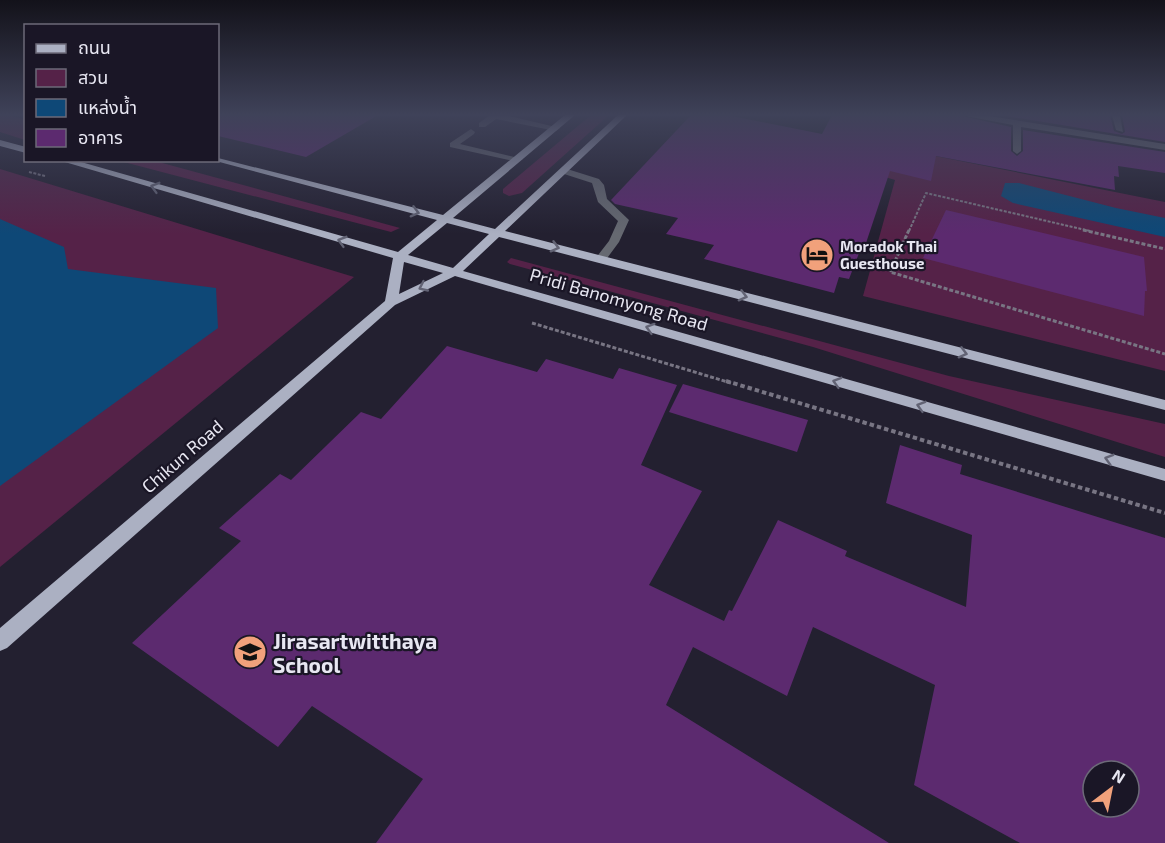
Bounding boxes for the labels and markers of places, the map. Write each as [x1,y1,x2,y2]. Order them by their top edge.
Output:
hotel icon: Moradok Thai Guesthouse [799,237,835,273]
place label: Moradok Thai Guesthouse [840,237,937,272]
place label: Jirasartwitthaya School [273,628,437,677]
school or university icon: Jirasartwitthaya School [232,634,268,670]

